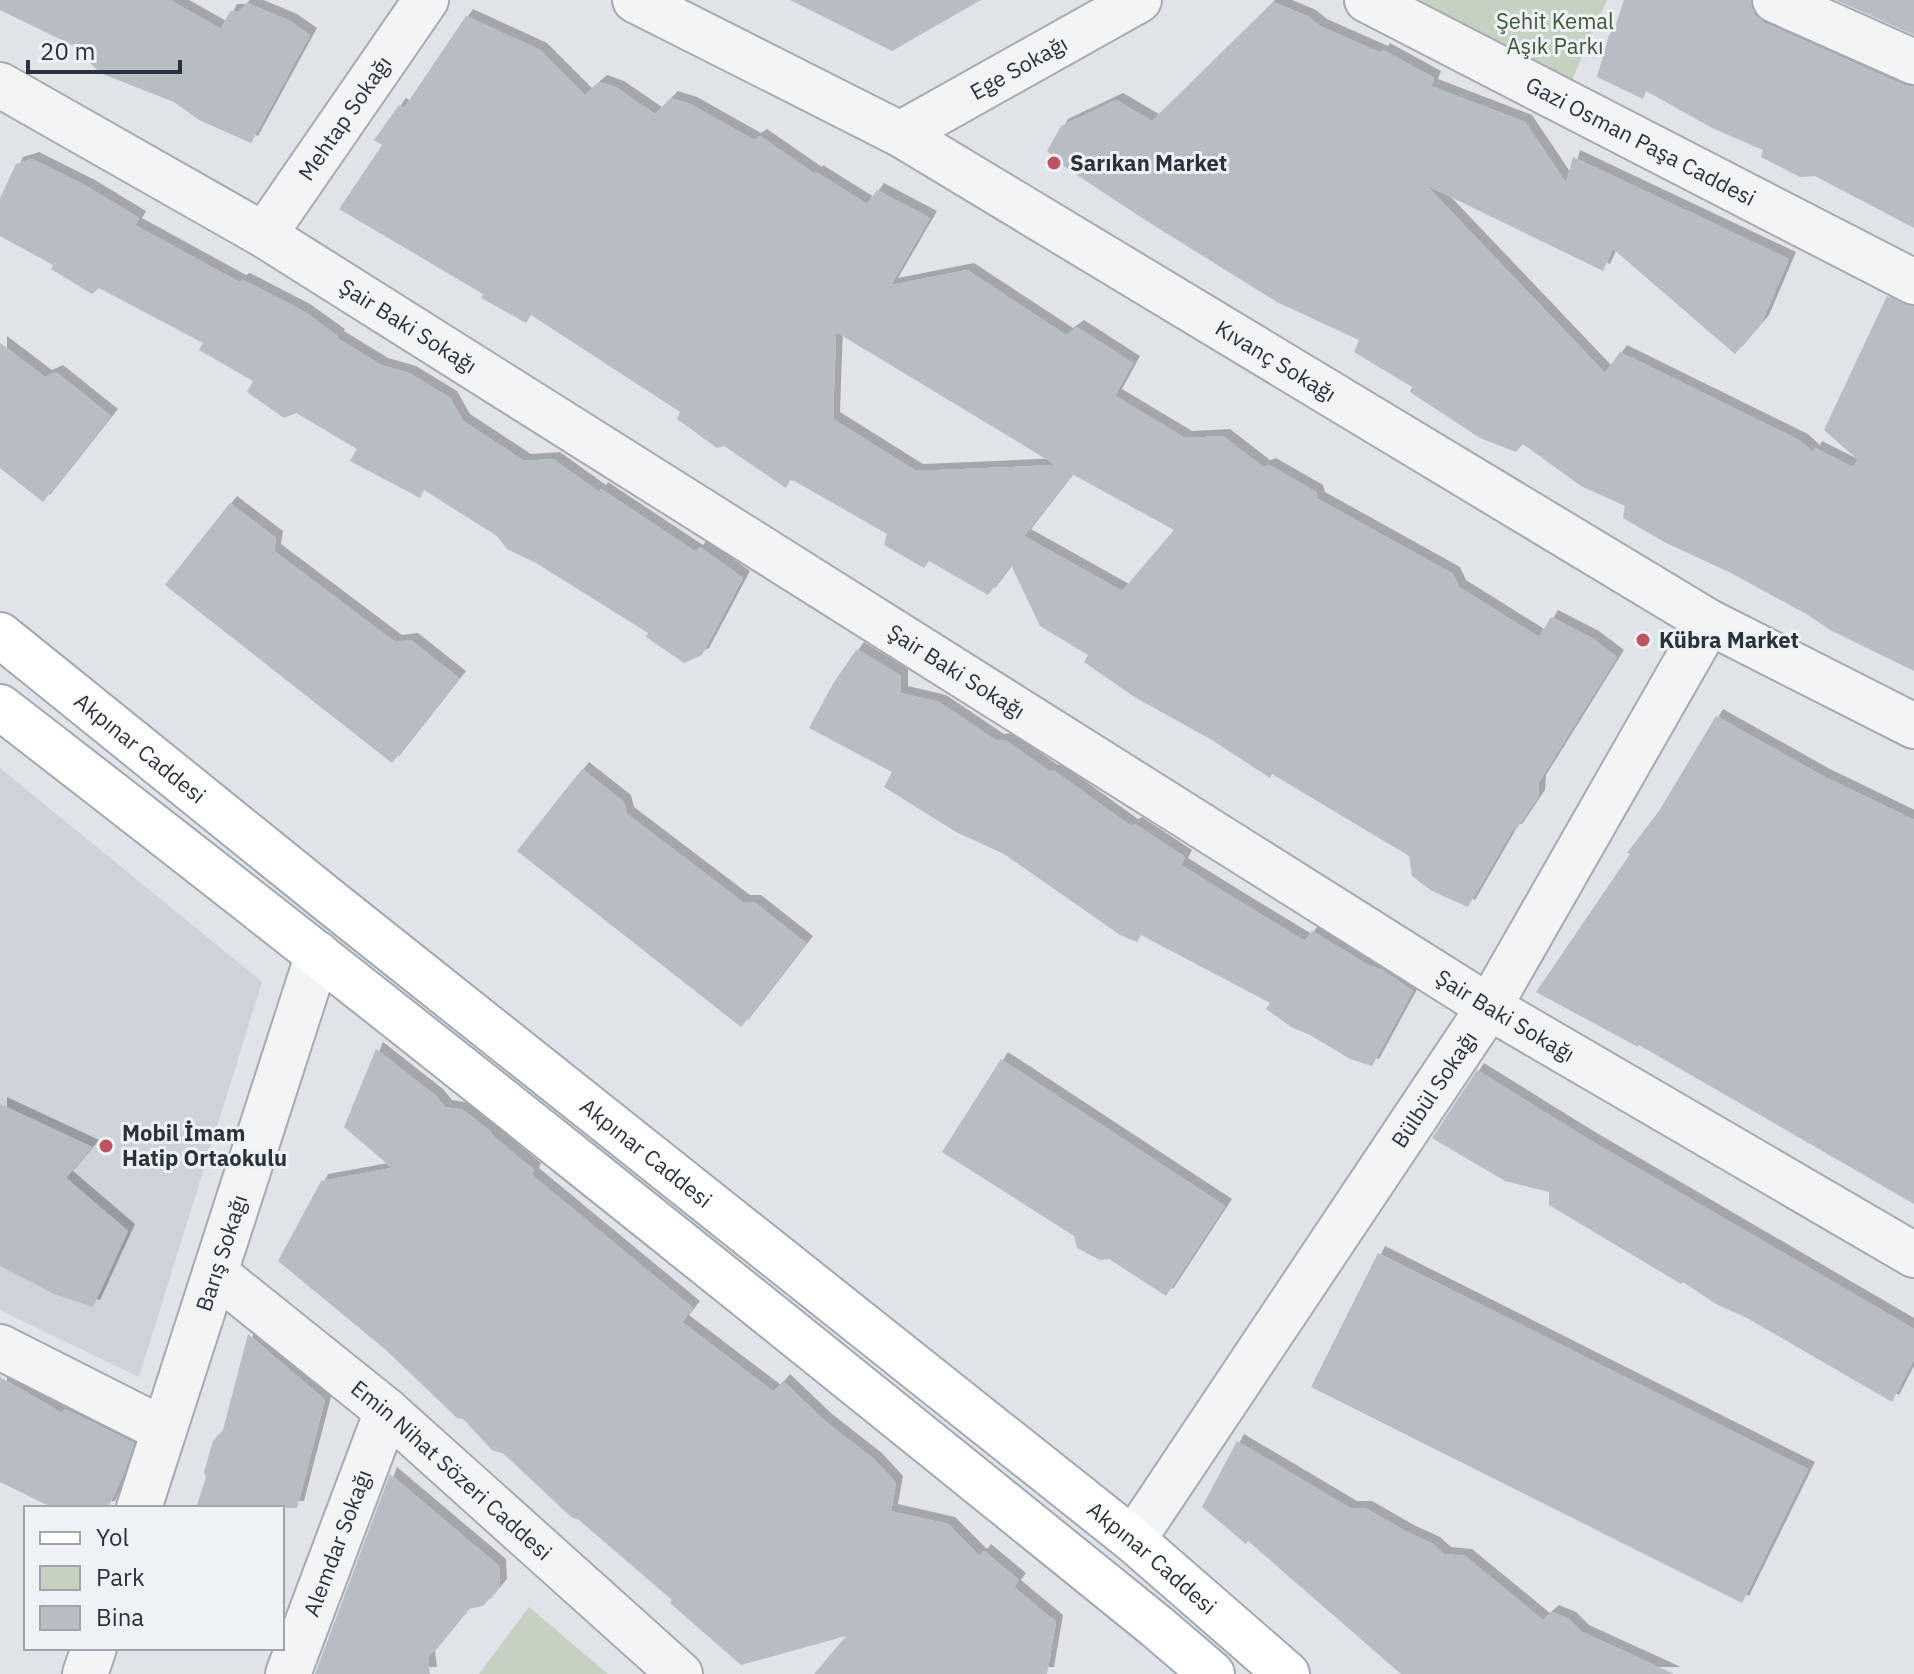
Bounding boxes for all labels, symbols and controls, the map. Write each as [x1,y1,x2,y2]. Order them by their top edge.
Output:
park label: Şehit Kemal Aşık Parkı [1496,6,1614,60]
scale bar [28,24,180,74]
street label: Ege Sokağı [965,28,1072,106]
text: 20 m [40,35,95,67]
street label: Mehtap Sokağı [291,50,397,186]
street label: Gazi Osman Paşa Caddesi [1521,69,1761,212]
place label: Sarıkan Market [1070,148,1227,177]
marker: Sarıkan Market [1045,154,1063,172]
street label: Şair Baki Sokağı [334,271,483,380]
street label: Kıvanç Sokağı [1210,313,1342,408]
street label: Şair Baki Sokağı [882,617,1031,725]
place label: Kübra Market [1659,625,1799,654]
marker: Kübra Market [1634,631,1652,649]
street label: Akpınar Caddesi [69,686,212,809]
street label: Şair Baki Sokağı [1431,962,1580,1068]
street label: Bülbül Sokağı [1384,1025,1483,1153]
street label: Akpınar Caddesi [574,1091,718,1214]
place label: Mobil İmam Hatip Ortaokulu [122,1118,287,1172]
marker: Mobil İmam Hatip Ortaokulu [97,1137,115,1155]
street label: Barış Sokağı [188,1191,253,1315]
street label: Emin Nihat Sözeri Caddesi [346,1373,558,1566]
street label: Alemdar Sokağı [296,1465,378,1620]
street label: Akpınar Caddesi [1082,1494,1223,1620]
legend [24,1506,284,1650]
text: Yol [96,1521,129,1553]
text: Park [96,1561,145,1593]
text: Bina [96,1601,144,1633]

